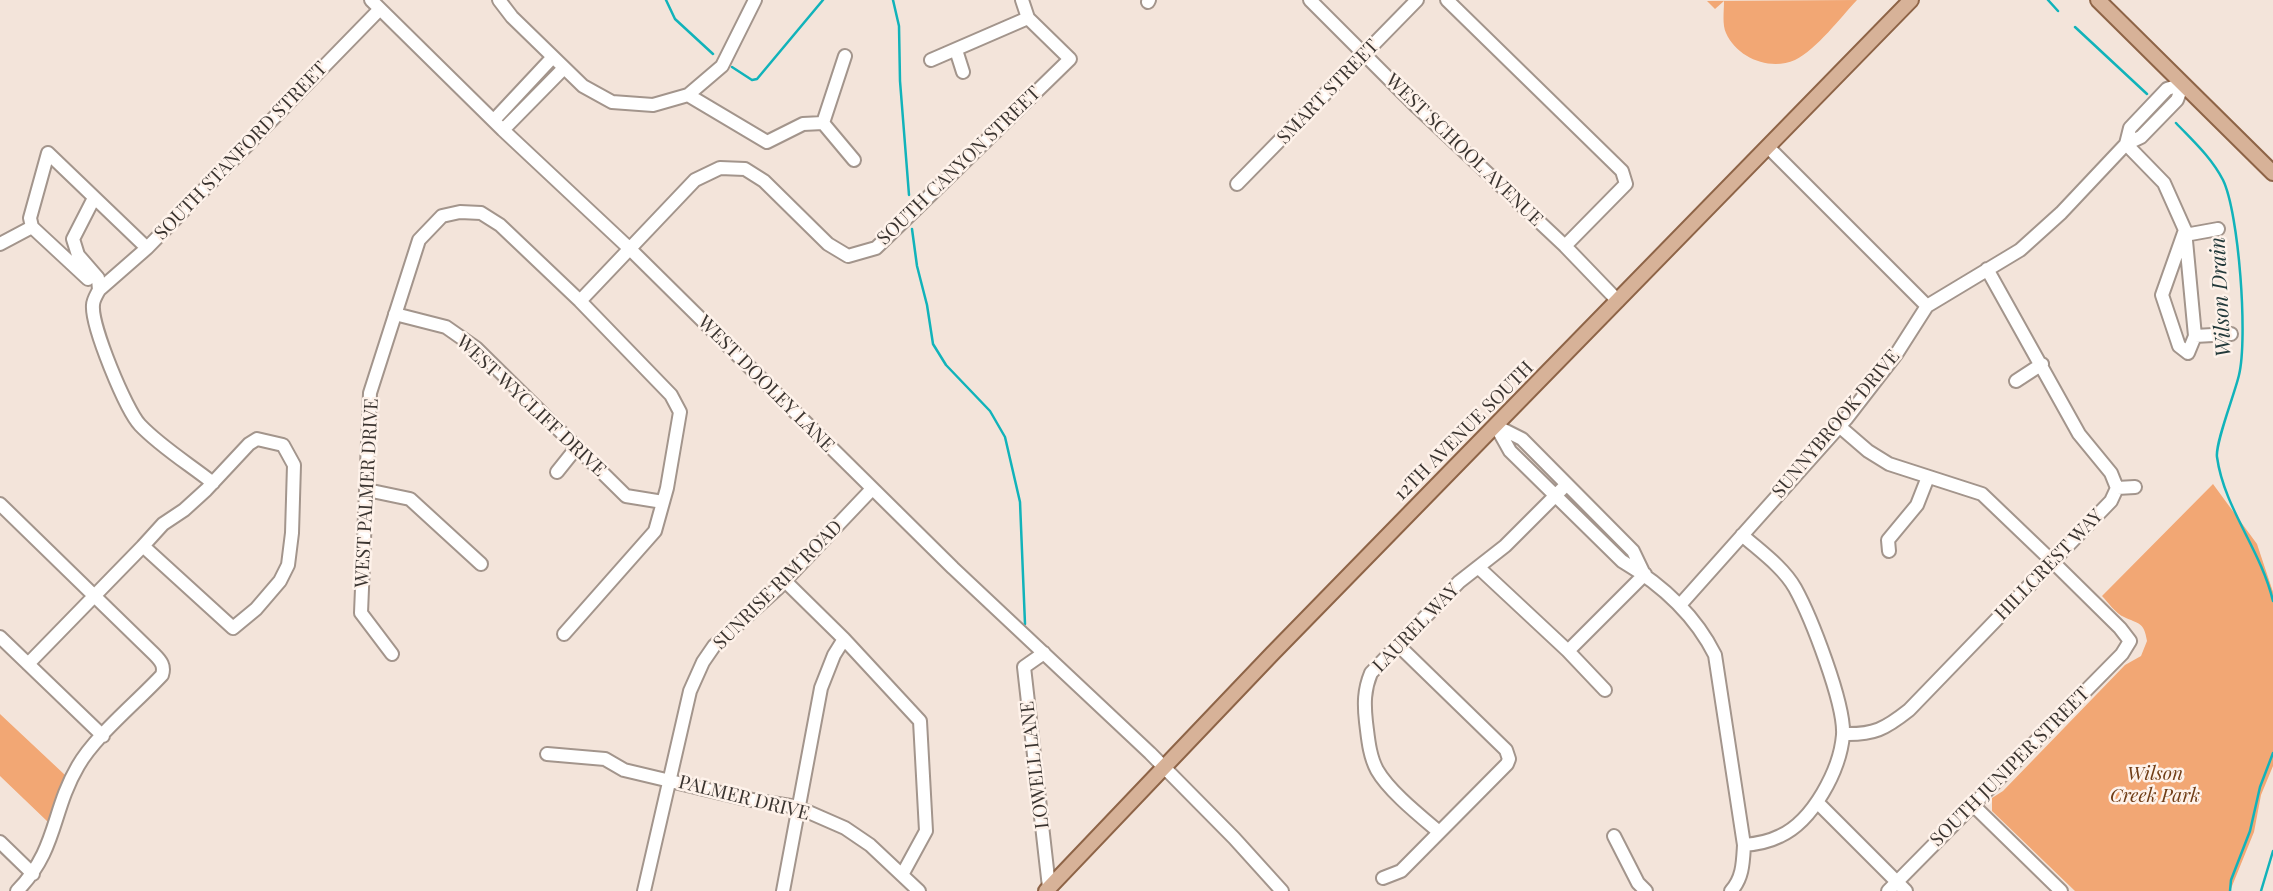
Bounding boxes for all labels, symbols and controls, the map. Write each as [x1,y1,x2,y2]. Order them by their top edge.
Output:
street label: SMART STREET [1272,35,1384,149]
street label: SOUTH STANFORD STREET [150,57,332,245]
street label: WEST SCHOOL AVENUE [1381,69,1547,231]
street label: SOUTH CANYON STREET [873,82,1045,250]
water label: Wilson Drain [2205,236,2237,358]
street label: WEST DOOLEY LANE [693,311,839,457]
street label: WEST WYCLIFF DRIVE [451,331,611,481]
street label: SUNNYBROOK DRIVE [1767,345,1905,503]
street label: 12TH AVENUE SOUTH [1390,357,1538,505]
street label: WEST PALMER DRIVE [351,398,383,588]
street label: HILLCREST WAY [1990,505,2108,625]
street label: SUNRISE RIM ROAD [709,516,847,654]
street label: LAUREL WAY [1368,579,1464,677]
street label: SOUTH JUNIPER STREET [1926,683,2094,851]
street label: LOWELL LANE [1016,700,1054,830]
park label: Wilson Creek Park [2110,763,2200,807]
street label: PALMER DRIVE [676,771,812,825]

